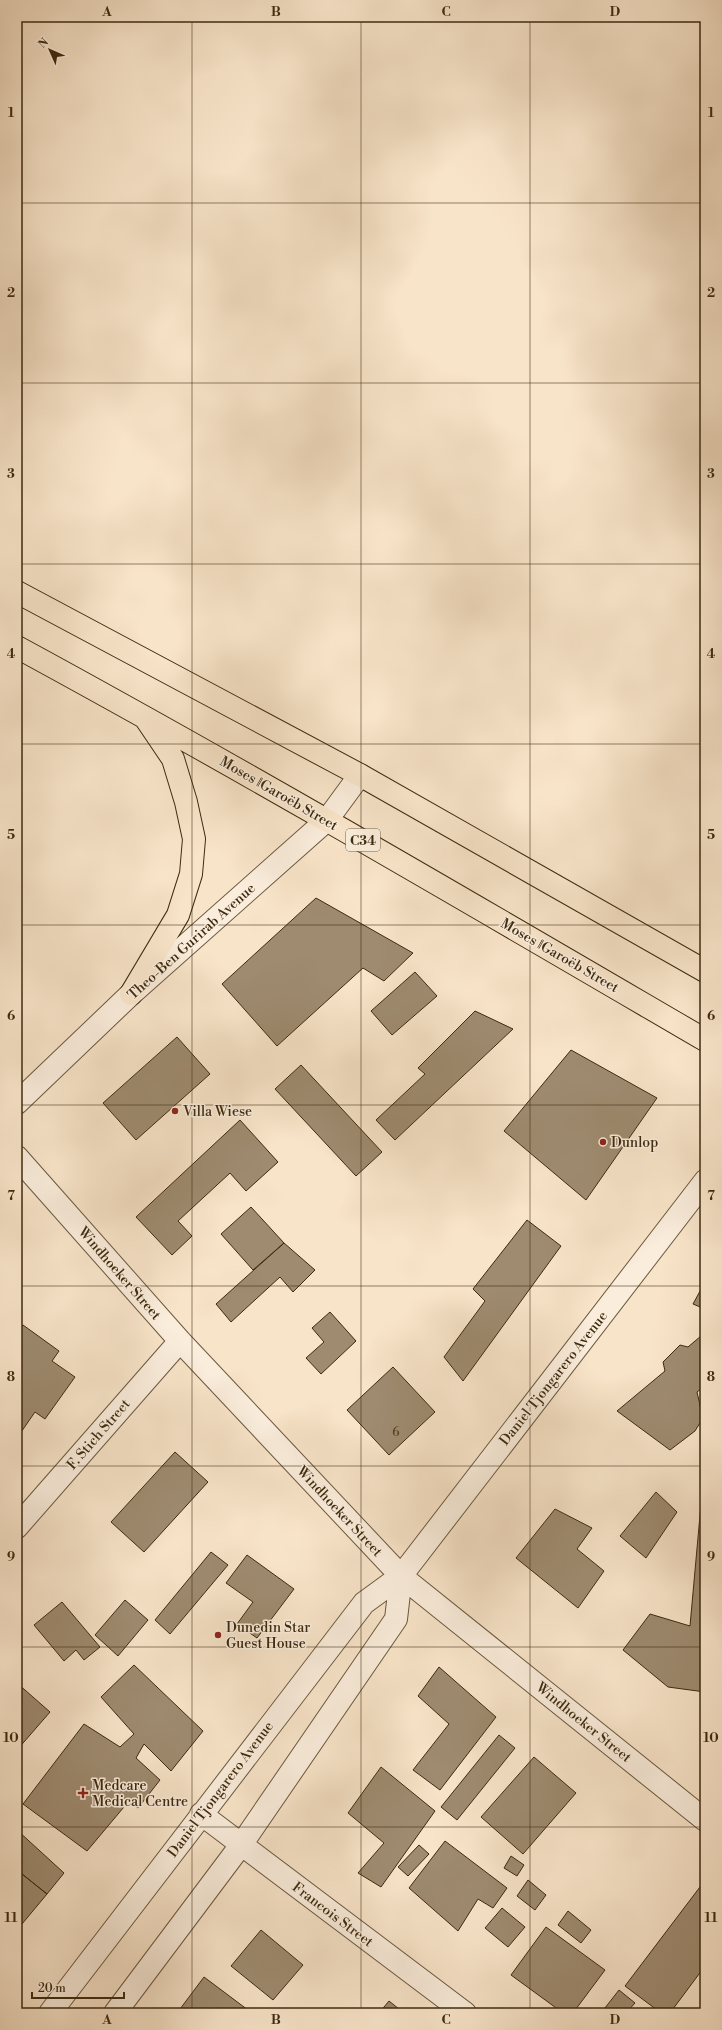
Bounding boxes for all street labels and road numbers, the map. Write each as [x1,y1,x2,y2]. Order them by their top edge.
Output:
street label: Moses ǁGaroëb Street [216,753,341,835]
road number: C34 [346,829,380,851]
street label: Theo-Ben Gurirab Avenue [124,880,259,1004]
street label: Moses ǁGaroëb Street [497,915,622,997]
street label: Windhoeker Street [73,1223,165,1324]
street label: Daniel Tjongarero Avenue [496,1308,612,1449]
street label: F. Stich Street [63,1396,134,1474]
street label: Windhoeker Street [292,1462,386,1561]
street label: Windhoeker Street [531,1678,635,1767]
street label: Daniel Tjongarero Avenue [164,1718,278,1861]
street label: Francois Street [288,1878,377,1951]

